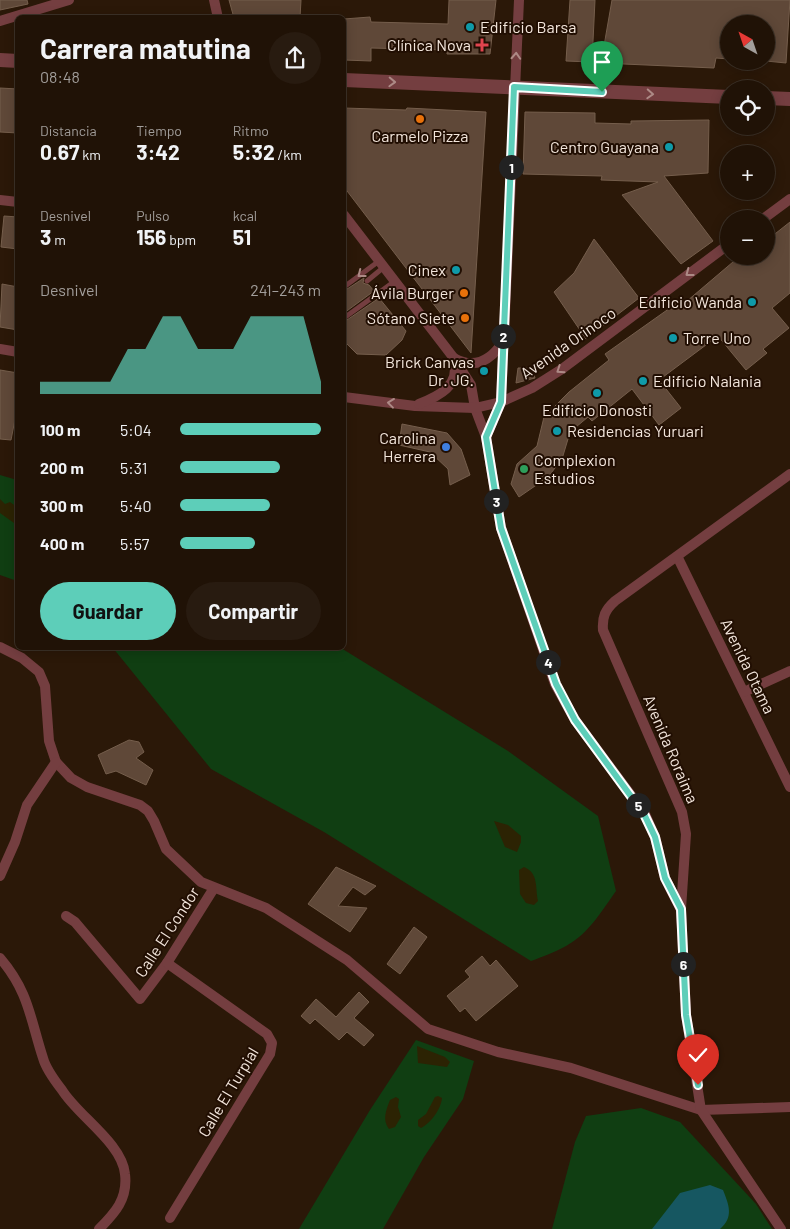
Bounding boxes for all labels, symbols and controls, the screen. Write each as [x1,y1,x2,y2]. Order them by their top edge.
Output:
north arrow [720,15,775,70]
map controls [720,15,775,265]
place label: Edificio Barsa [480,17,576,36]
marker: Edificio Barsa [464,21,476,33]
text: Carrera matutina [40,31,251,65]
button: share [269,32,321,84]
place label: Clínica Nova [387,35,471,54]
marker: Clínica Nova [475,38,489,52]
pin [581,41,623,92]
icon: arrive [588,48,616,76]
one-way arrow [510,52,521,60]
text: 08:48 [40,67,80,86]
one-way arrow [389,76,397,87]
button: locate [720,80,775,135]
one-way arrow [647,89,655,99]
marker: Carmelo Pizza [414,113,426,125]
text: Distancia [40,122,97,139]
text: Tiempo [136,122,182,139]
text: Ritmo [233,122,269,139]
place label: Carmelo Pizza [372,126,468,145]
place label: Centro Guayana [550,137,659,156]
text: 0.67 [40,139,79,164]
text: 3:42 [136,139,180,164]
text: 5:32 [233,139,275,164]
marker: Centro Guayana [663,141,675,153]
button: + [720,145,775,200]
text: km [79,146,101,163]
text: /km [275,146,302,163]
pin: 1 [498,154,524,180]
text: 1 [509,159,514,176]
text: Desnivel [40,207,91,224]
text: Pulso [136,207,170,224]
text: kcal [233,207,257,224]
button: − [720,210,775,265]
text: 3 [40,224,51,249]
text: 156 [136,224,166,249]
text: 51 [233,224,251,249]
text: m [51,231,66,248]
text: bpm [166,231,196,248]
place label: Cinex [408,260,446,279]
marker: Cinex [450,264,462,276]
one-way arrow [686,267,695,276]
one-way arrow [358,268,367,276]
text: Desnivel [40,280,98,299]
text: 241–243 m [250,280,321,299]
place label: Ávila Burger [371,283,454,302]
marker: Ávila Burger [458,287,470,299]
place label: Edificio Wanda [639,292,742,311]
marker: Edificio Wanda [746,296,758,308]
street label: Avenida Orinoco [516,303,619,383]
place label: Sótano Siete [367,308,455,327]
marker: Sótano Siete [459,312,471,324]
pin: 2 [490,324,516,348]
text: 2 [500,328,507,345]
place label: Torre Uno [683,328,751,347]
marker: Torre Uno [667,332,679,344]
place label: Brick Canvas Dr. JG. [385,352,474,389]
one-way arrow [556,364,565,374]
marker: Brick Canvas Dr. JG. [478,365,490,377]
place label: Edificio Nalania [653,371,761,390]
marker: Edificio Nalania [637,375,649,387]
marker: Edificio Donosti [591,387,603,399]
one-way arrow [387,398,396,408]
place label: Edificio Donosti [542,400,652,419]
text: 100 m [40,420,80,439]
text: 5:04 [120,420,152,439]
place label: Residencias Yuruari [567,421,704,440]
marker: Residencias Yuruari [551,425,563,437]
place label: Carolina Herrera [379,428,436,465]
marker: Carolina Herrera [440,441,452,453]
place label: Complexion Estudios [534,450,616,487]
text: 200 m [40,458,84,477]
text: 5:31 [120,458,147,477]
marker: Complexion Estudios [518,463,530,475]
pin: 3 [484,488,508,514]
text: 3 [493,493,500,510]
text: 300 m [40,496,83,515]
text: 5:40 [120,496,152,515]
text: 400 m [40,534,84,553]
text: 5:57 [120,534,149,553]
button: Guardar [40,582,176,640]
button: Compartir [186,582,321,640]
street label: Avenida Otama [717,615,780,716]
pin: 4 [536,650,560,674]
text: 4 [544,654,553,671]
street label: Avenida Roraima [640,692,703,806]
pin: 5 [626,792,650,818]
text: 5 [635,797,642,814]
street label: Calle El Condor [130,883,203,980]
pin: 6 [670,952,696,976]
text: 6 [680,956,687,973]
pin [677,1034,719,1085]
icon: check [684,1041,712,1069]
street label: Calle El Turpial [193,1044,262,1140]

